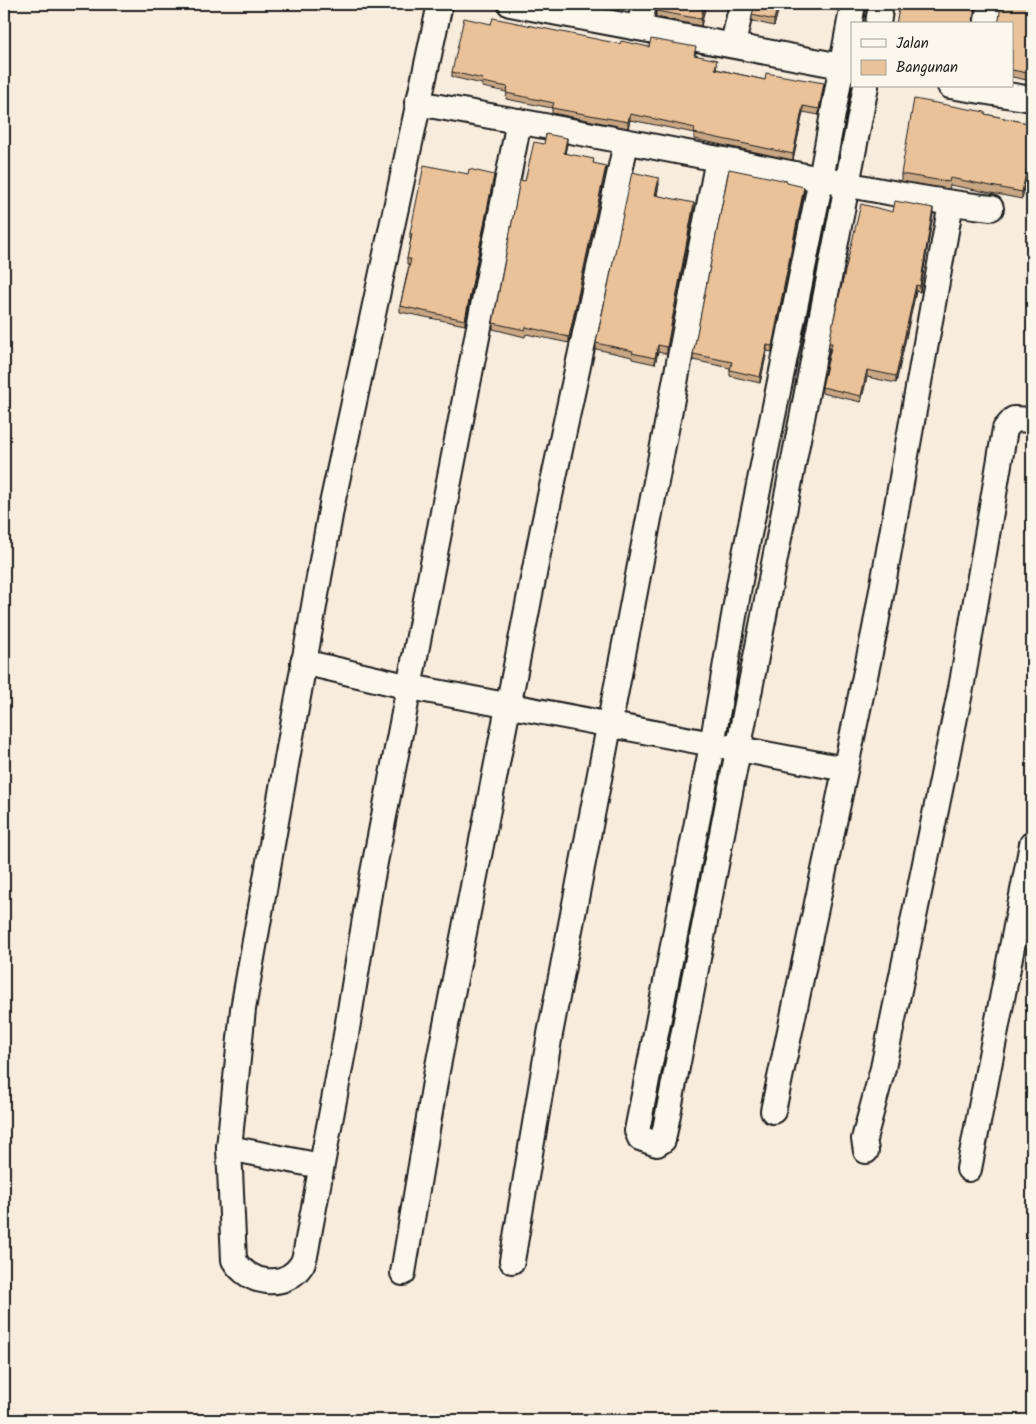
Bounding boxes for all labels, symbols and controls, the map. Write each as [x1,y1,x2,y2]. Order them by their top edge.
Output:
legend [851,22,1014,88]
text: Jalan [896,32,929,56]
text: Bangunan [896,56,958,80]

